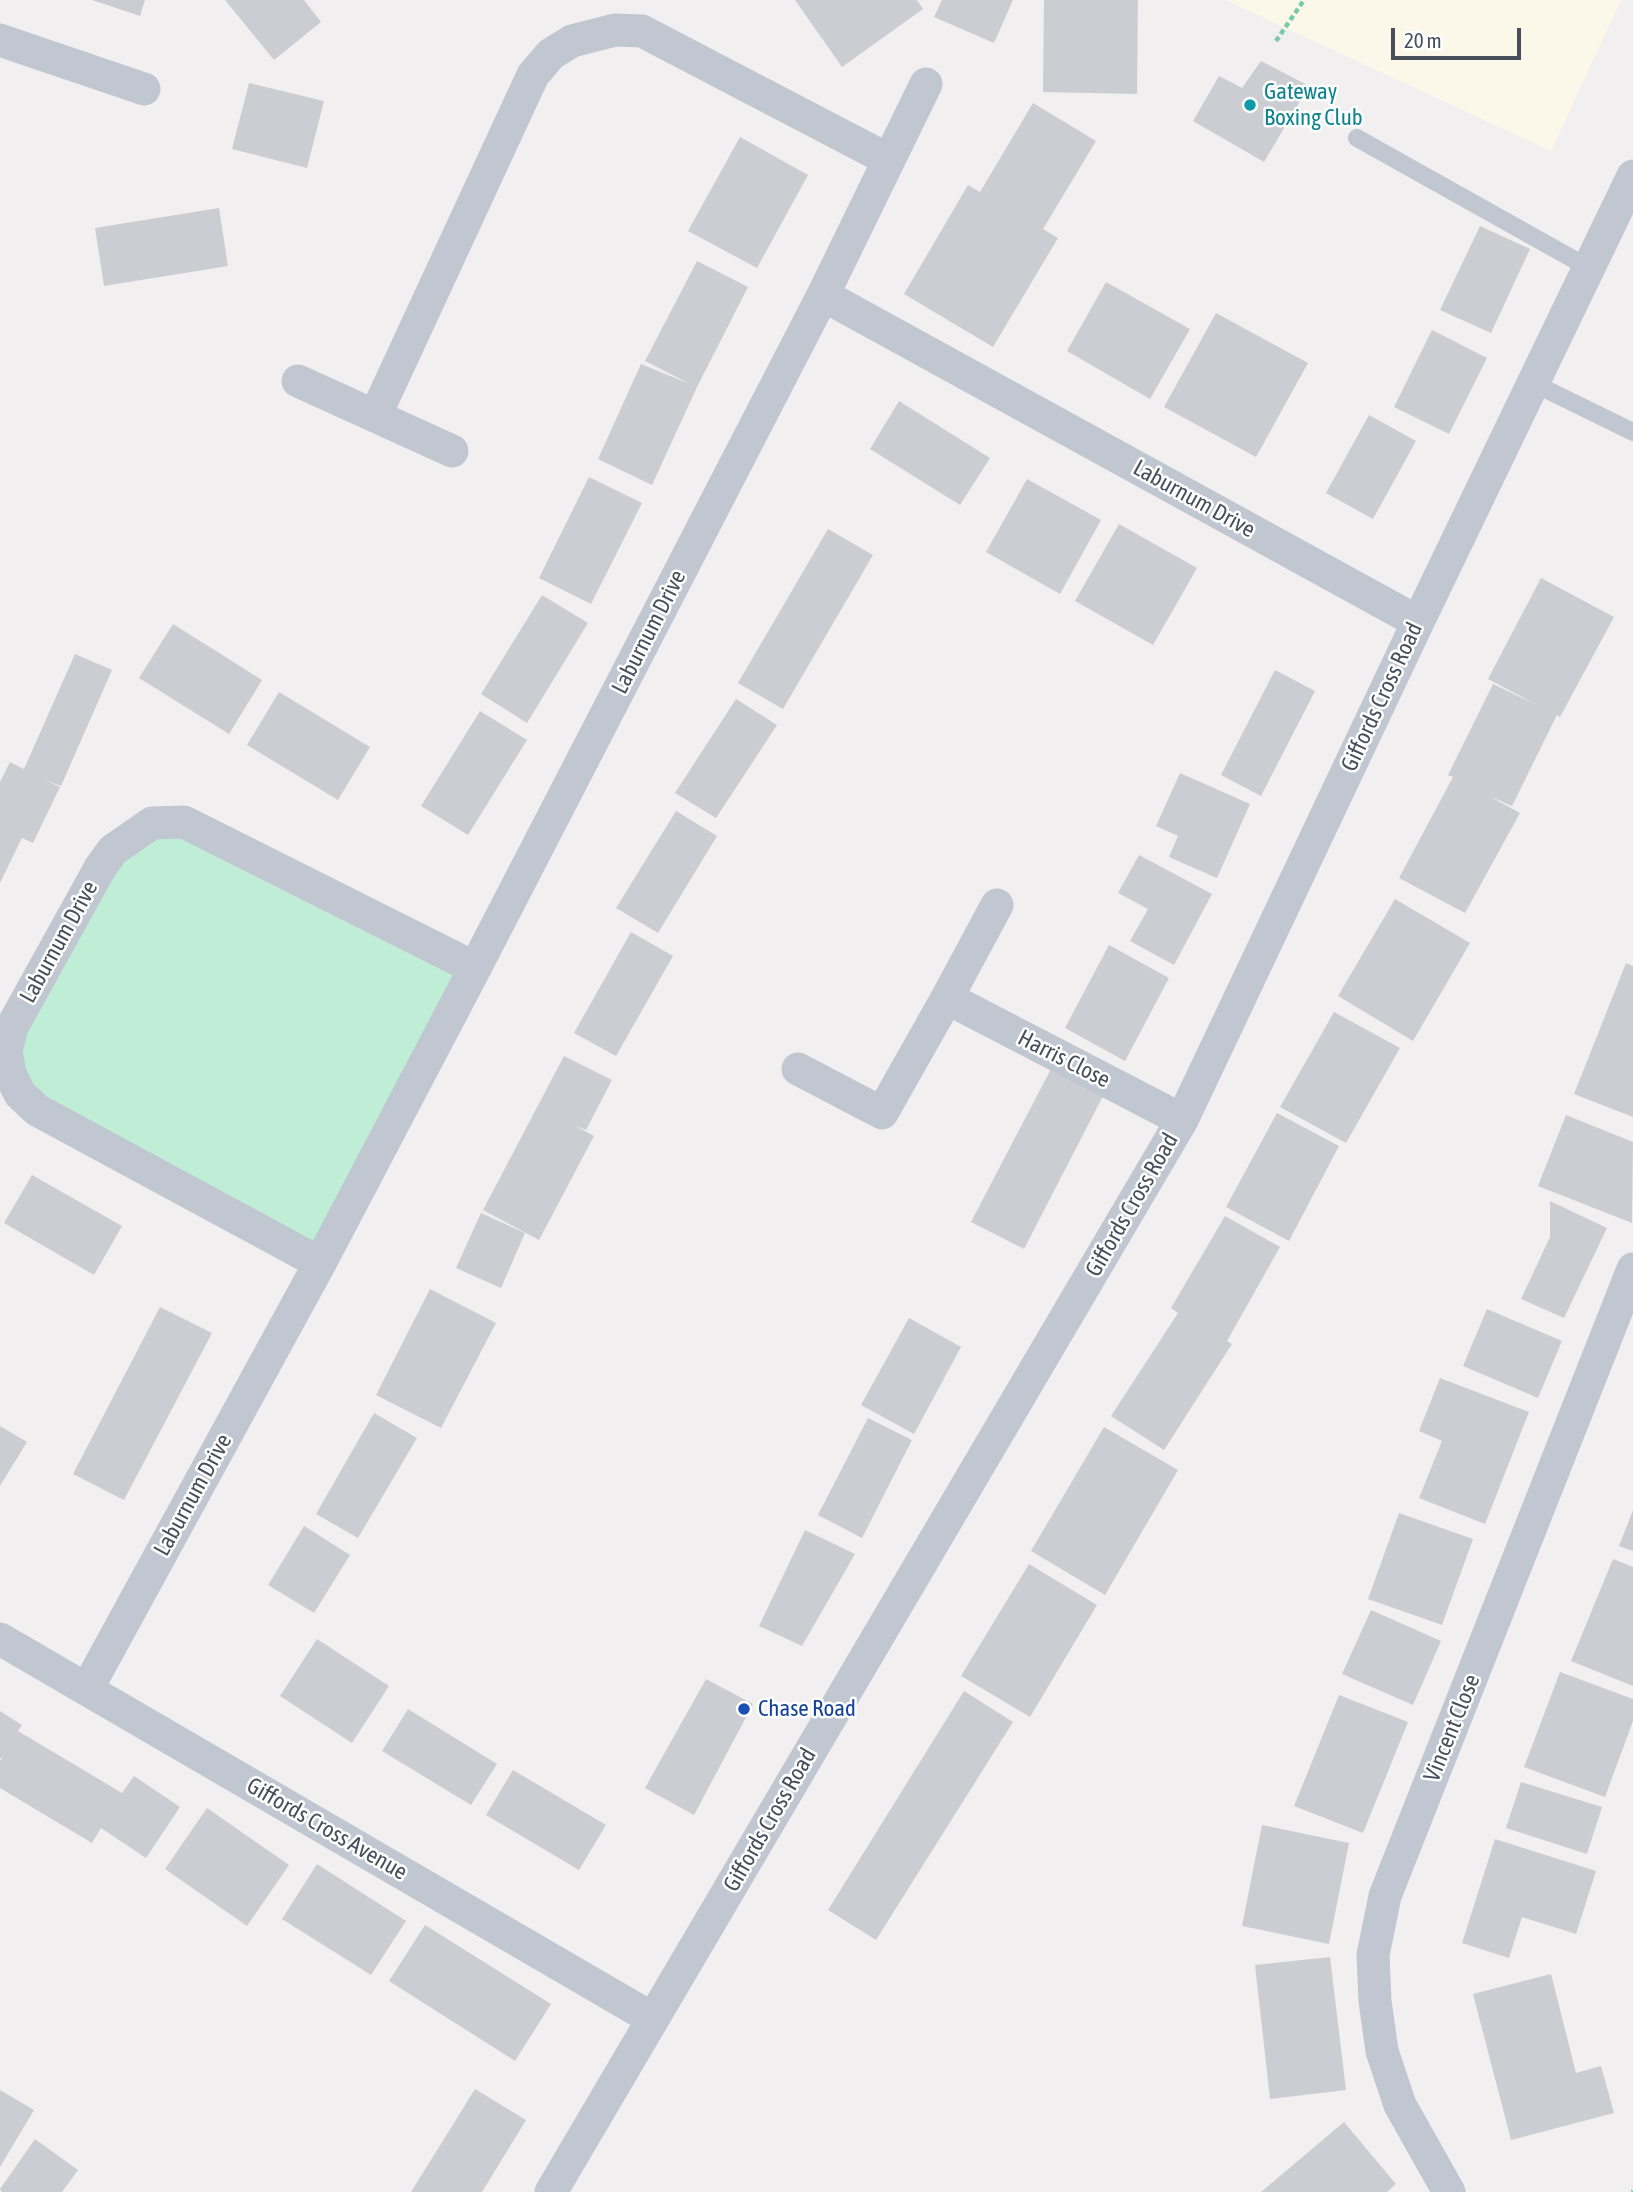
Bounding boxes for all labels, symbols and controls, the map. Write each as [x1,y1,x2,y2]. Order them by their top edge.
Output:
scale bar [1395,14,1524,58]
text: 20 m [1404,28,1442,52]
place label: Gateway Boxing Club [1264,78,1363,132]
marker: Gateway Boxing Club [1242,97,1258,113]
street label: Laburnum Drive [1128,454,1260,544]
street label: Laburnum Drive [606,566,692,698]
street label: Giffords Cross Road [1335,618,1429,776]
street label: Laburnum Drive [14,876,104,1008]
street label: Harris Close [1013,1024,1115,1094]
street label: Giffords Cross Road [1080,1128,1184,1282]
street label: Laburnum Drive [148,1429,238,1561]
street label: Vincent Close [1418,1670,1486,1786]
place label: Chase Road [758,1695,856,1723]
marker: Chase Road [736,1701,752,1717]
street label: Giffords Cross Road [718,1743,822,1897]
street label: Giffords Cross Avenue [242,1772,412,1886]

